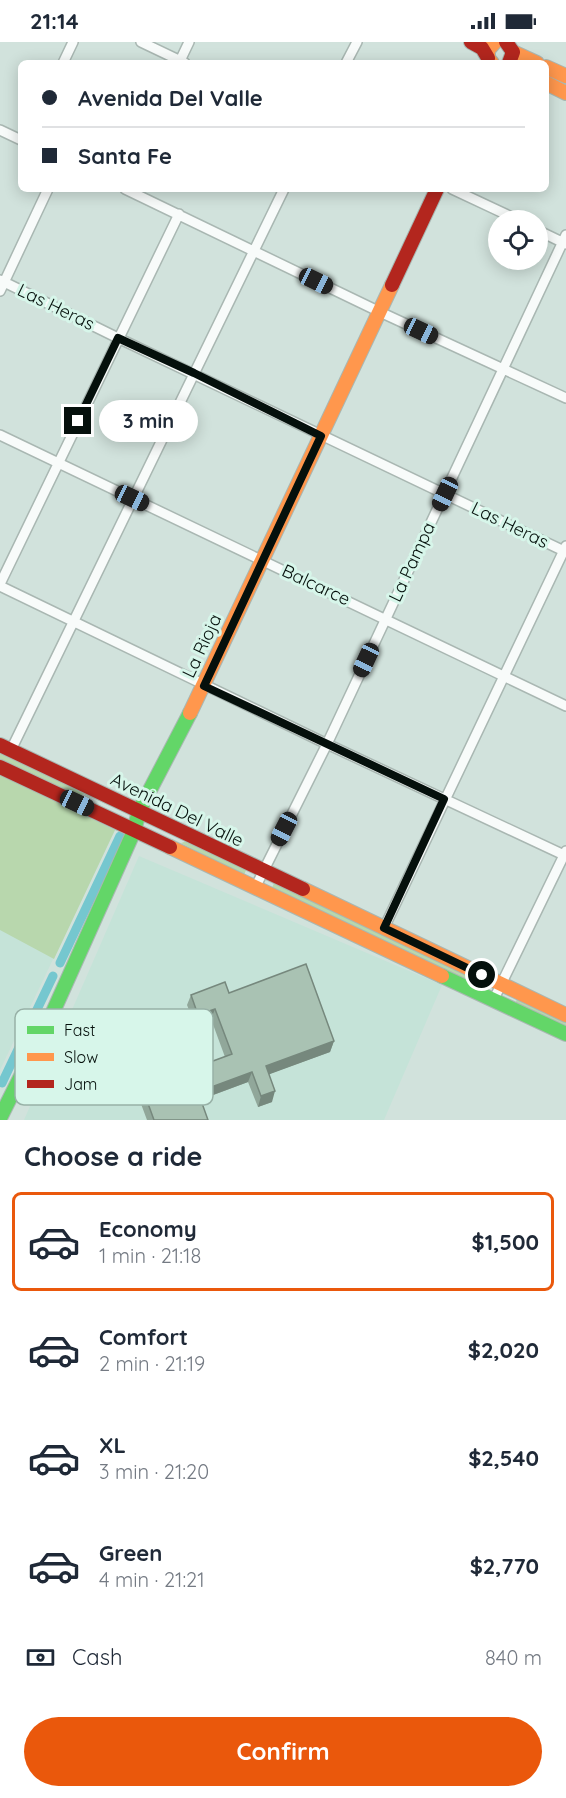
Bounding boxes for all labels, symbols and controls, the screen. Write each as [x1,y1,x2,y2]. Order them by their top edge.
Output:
text: 21:14 [30,7,79,35]
text: Avenida Del Valle [78,84,263,112]
text: Santa Fe [78,142,172,170]
map controls [488,210,548,270]
button: locate [488,210,548,270]
car [296,265,336,297]
street label: Las Heras [14,278,99,335]
car [401,315,441,347]
callout: 3 min [99,400,198,442]
route end [64,407,91,434]
text: 3 min [123,408,174,433]
car [429,474,461,514]
car [112,482,152,514]
street label: Las Heras [468,496,553,553]
street label: La Pampa [383,518,440,605]
street label: Balcarce [278,559,354,610]
street label: La Rioja [177,610,226,681]
car [350,640,382,680]
street label: Avenida Del Valle [107,767,247,852]
car [57,787,97,819]
car [268,809,300,849]
route start [468,961,495,988]
legend [15,1009,213,1105]
text: Fast [64,1020,95,1040]
text: Slow [64,1047,98,1067]
text: Jam [64,1074,97,1094]
text: Choose a ride [24,1139,202,1173]
icon: car [27,1215,81,1269]
text: Economy [99,1215,197,1243]
text: $1,500 [472,1228,539,1256]
text: 1 min · 21:18 [99,1243,201,1268]
icon: car [27,1323,81,1377]
text: Comfort [99,1323,188,1351]
text: $2,020 [468,1336,539,1364]
text: 2 min · 21:19 [99,1351,205,1376]
icon: car [27,1431,81,1485]
text: XL [99,1431,126,1459]
text: $2,540 [468,1444,539,1472]
text: 3 min · 21:20 [99,1459,209,1484]
icon: car [27,1539,81,1593]
text: Green [99,1539,162,1567]
text: $2,770 [470,1552,539,1580]
text: 4 min · 21:21 [99,1567,205,1592]
icon: cash [24,1641,57,1674]
text: Cash [72,1643,123,1671]
text: 840 m [485,1645,542,1670]
button: Confirm [24,1717,542,1786]

